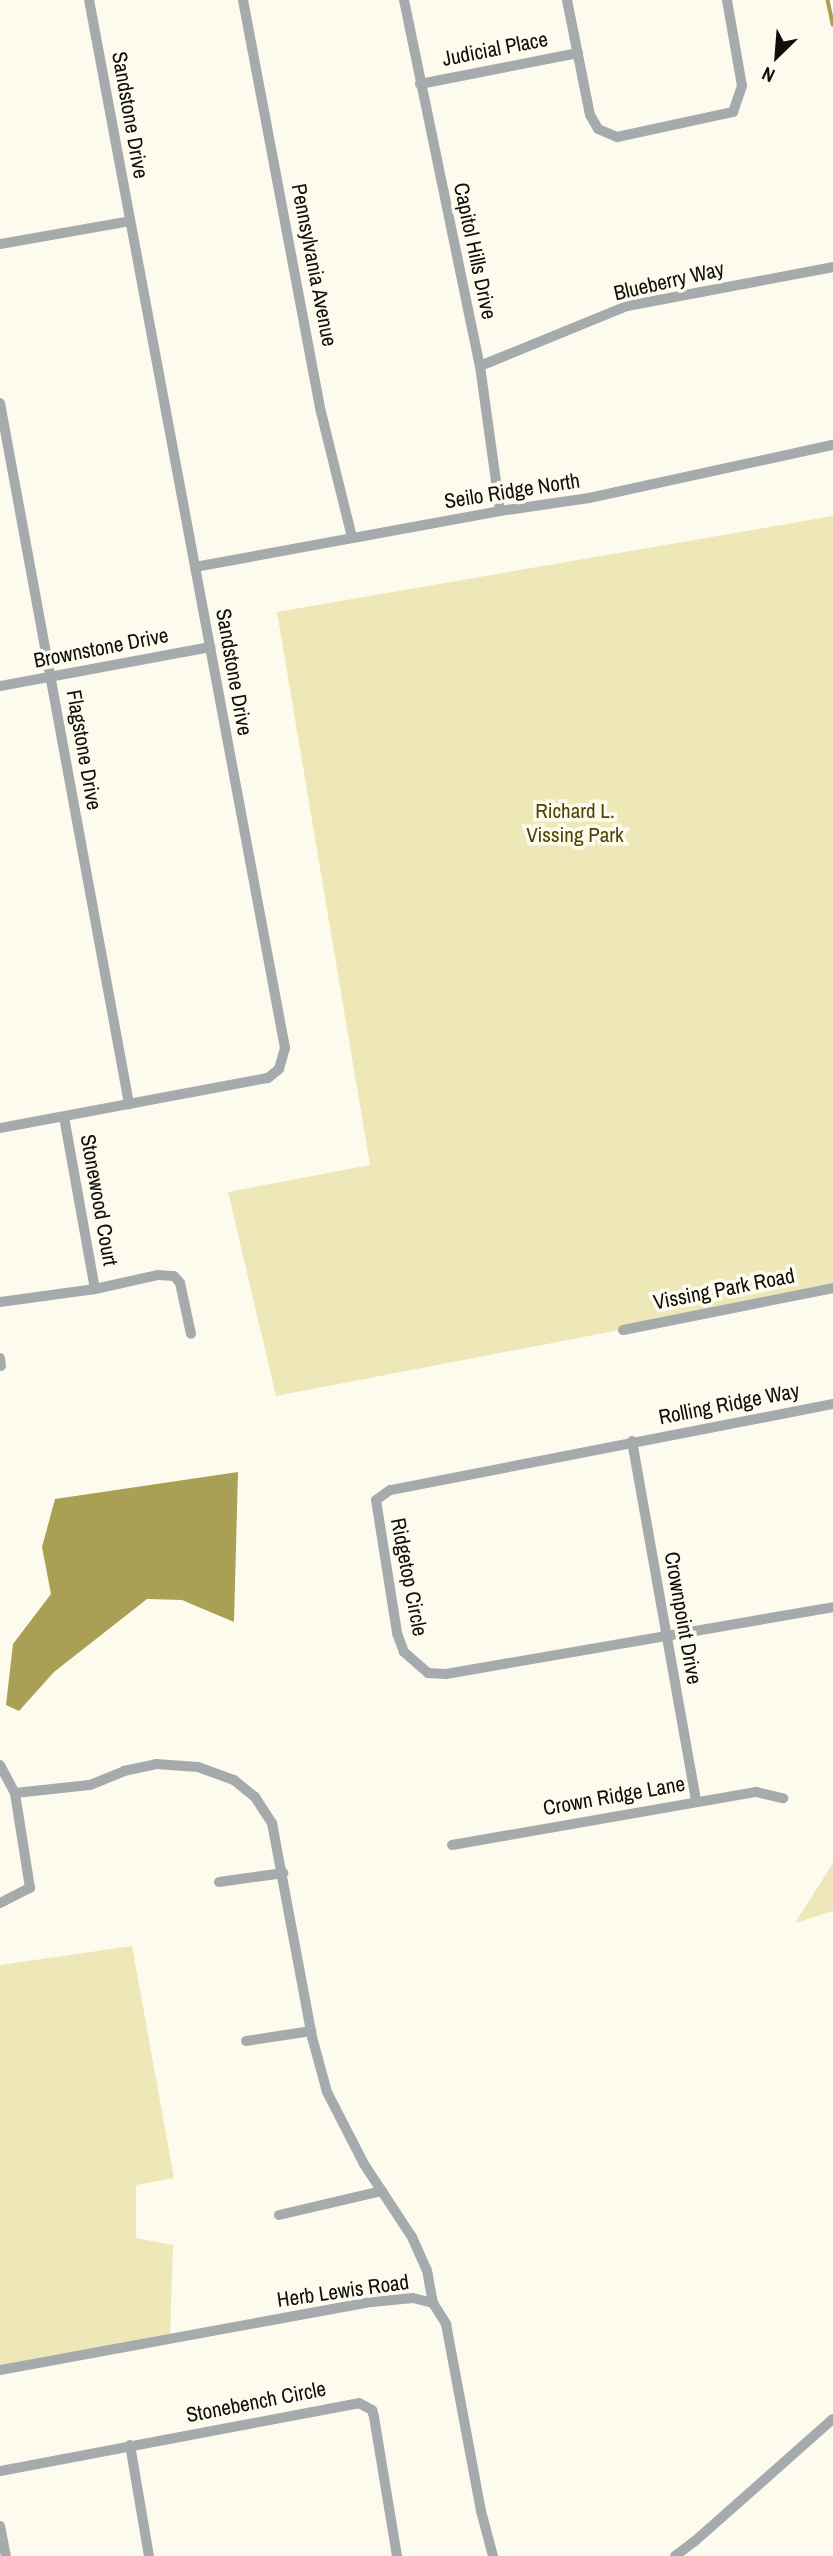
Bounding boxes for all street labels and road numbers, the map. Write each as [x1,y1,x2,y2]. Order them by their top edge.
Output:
street label: Judicial Place [440,26,550,72]
street label: Sandstone Drive [106,50,154,180]
street label: Pennsylvania Avenue [286,181,342,349]
street label: Capitol Hills Drive [448,181,502,321]
street label: Blueberry Way [611,256,727,306]
street label: Seilo Ridge North [442,468,582,514]
street label: Sandstone Drive [210,607,258,737]
street label: Brownstone Drive [31,623,171,673]
street label: Flagstone Drive [61,688,107,812]
street label: Stonewood Court [75,1132,123,1268]
street label: Vissing Park Road [651,1263,797,1315]
street label: Rolling Ridge Way [656,1378,802,1430]
street label: Ridgetop Circle [385,1516,433,1638]
street label: Crownpoint Drive [659,1550,707,1686]
street label: Crown Ridge Lane [541,1771,687,1821]
street label: Herb Lewis Road [275,2269,411,2313]
street label: Stonebench Circle [184,2376,328,2428]

